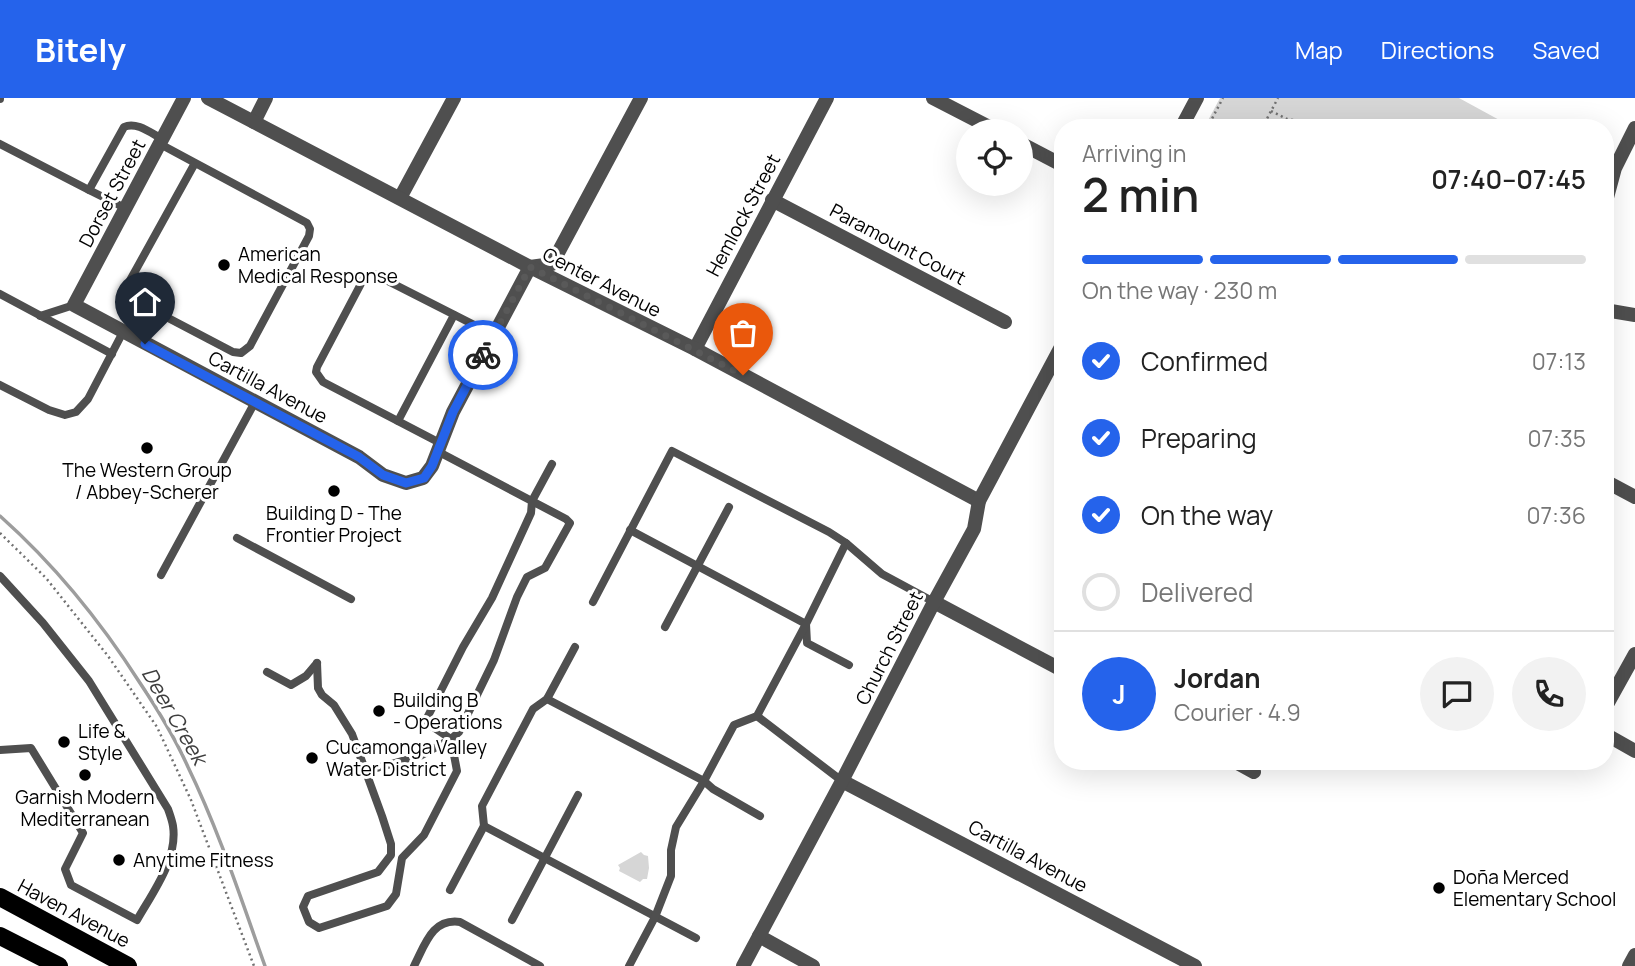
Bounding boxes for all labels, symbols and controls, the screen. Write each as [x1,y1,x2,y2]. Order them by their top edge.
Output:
text: Bitely [35,27,126,72]
text: Map [1295,33,1343,66]
text: Directions [1381,33,1494,66]
text: Saved [1532,33,1600,66]
map controls [956,119,1033,196]
button: locate [956,119,1033,196]
street label: Dorset Street [73,134,151,252]
text: Arriving in [1082,137,1187,169]
street label: Hemlock Street [700,149,786,281]
text: 07:40–07:45 [1431,161,1586,197]
text: 2 min [1082,163,1199,226]
street label: Paramount Court [825,197,971,291]
place label: American Medical Response [238,241,398,289]
street label: Center Avenue [538,241,666,323]
marker: American Medical Response [216,257,232,273]
pin [115,272,175,344]
text: On the way · 230 m [1082,274,1277,306]
icon: home [126,283,164,321]
pin [713,303,773,375]
icon: bag [724,314,762,352]
courier [448,320,518,390]
icon: bike [464,336,502,374]
icon: check [1082,342,1120,380]
text: Confirmed [1141,343,1268,379]
street label: Cartilla Avenue [204,345,332,429]
text: 07:13 [1532,345,1586,377]
icon: check [1082,419,1120,457]
text: Preparing [1141,420,1257,456]
text: 07:35 [1528,422,1586,454]
marker: The Western Group / Abbey-Scherer [139,440,155,456]
place label: The Western Group / Abbey-Scherer [62,457,232,505]
marker: Building D - The Frontier Project [326,483,342,499]
icon: check [1082,496,1120,534]
text: On the way [1141,497,1273,533]
text: 07:36 [1527,499,1586,531]
place label: Building D - The Frontier Project [266,500,402,548]
text: Delivered [1141,574,1253,610]
street label: Church Street [849,587,929,709]
button: chat [1420,657,1494,731]
button: phone [1512,657,1586,731]
text: Jordan [1174,660,1260,696]
water label: Deer Creek [136,662,215,771]
text: J [1112,676,1126,712]
place label: Building B - Operations [393,687,502,735]
text: Courier · 4.9 [1174,696,1301,728]
marker: Building B - Operations [371,703,387,719]
place label: Life & Style [78,718,126,766]
marker: Life & Style [56,734,72,750]
place label: Cucamonga Valley Water District [326,734,487,782]
marker: Cucamonga Valley Water District [304,750,320,766]
marker: Garnish Modern Mediterranean [77,767,93,783]
place label: Garnish Modern Mediterranean [15,784,155,832]
street label: Cartilla Avenue [964,814,1092,898]
place label: Anytime Fitness [133,847,274,873]
marker: Anytime Fitness [111,852,127,868]
place label: Doña Merced Elementary School [1453,864,1616,912]
street label: Haven Avenue [13,873,135,953]
marker: Doña Merced Elementary School [1431,880,1447,896]

